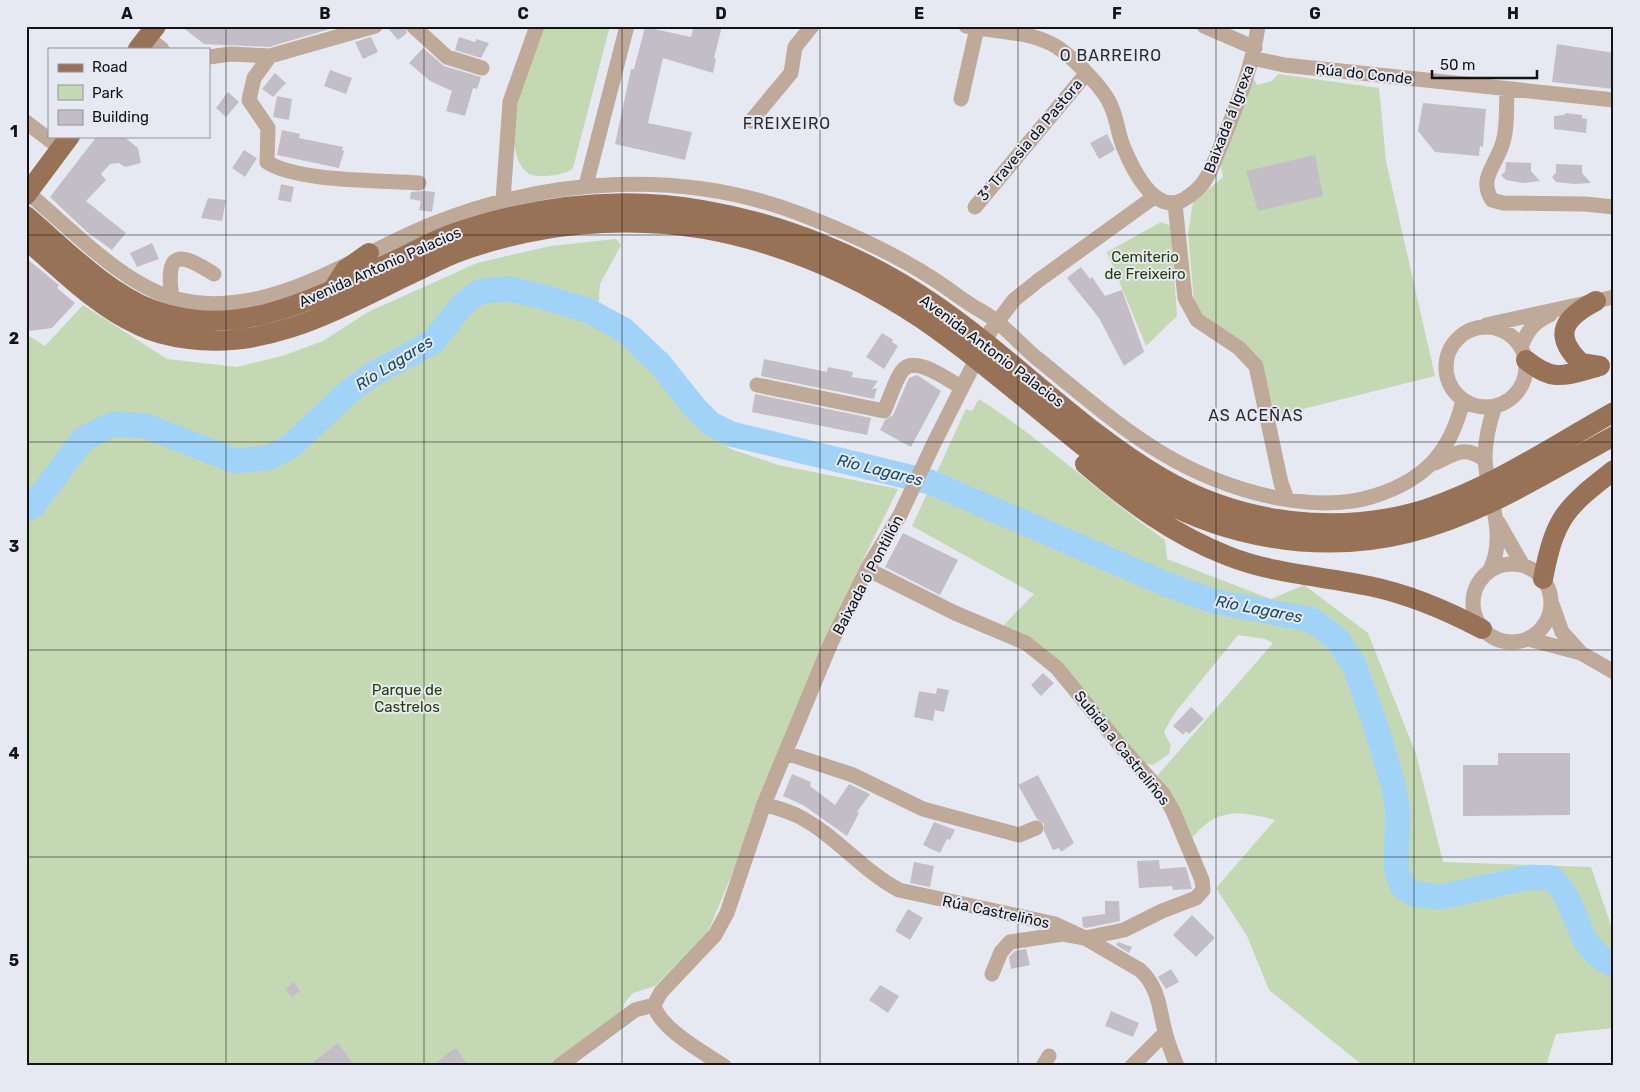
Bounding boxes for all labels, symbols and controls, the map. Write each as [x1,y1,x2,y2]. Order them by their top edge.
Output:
text: A [121,4,133,23]
text: B [319,4,331,23]
text: C [517,4,529,23]
text: D [715,4,727,23]
text: E [914,4,924,23]
text: F [1112,4,1122,23]
text: G [1309,4,1321,23]
text: H [1507,4,1519,23]
district label: O BARREIRO [1060,46,1162,65]
legend [48,48,210,138]
scale bar [1432,48,1538,80]
text: 50 m [1440,56,1475,74]
text: Road [92,58,128,76]
street label: Rúa do Conde [1315,60,1413,88]
street label: Baixada á Igrexa [1200,62,1258,176]
street label: 3ª Travesia da Pastora [974,76,1086,204]
text: Park [92,84,123,102]
text: Building [92,108,149,126]
district label: FREIXEIRO [743,114,831,133]
text: 1 [10,122,18,141]
street label: Avenida Antonio Palacios [296,223,464,311]
park label: Cemiterio de Freixeiro [1104,248,1186,283]
street label: Avenida Antonio Palacios [916,291,1068,411]
text: 2 [9,329,19,348]
water label: Río Lagares [352,332,436,394]
district label: AS ACEÑAS [1208,406,1304,425]
water label: Río Lagares [835,450,925,490]
street label: Baixada ó Pontillón [829,512,907,638]
text: 3 [9,537,19,556]
water label: Río Lagares [1214,591,1304,627]
park label: Parque de Castrelos [372,681,442,716]
street label: Subida a Castreliños [1070,687,1174,809]
text: 4 [9,744,20,763]
street label: Rúa Castreliños [941,892,1052,932]
text: 5 [9,951,19,970]

